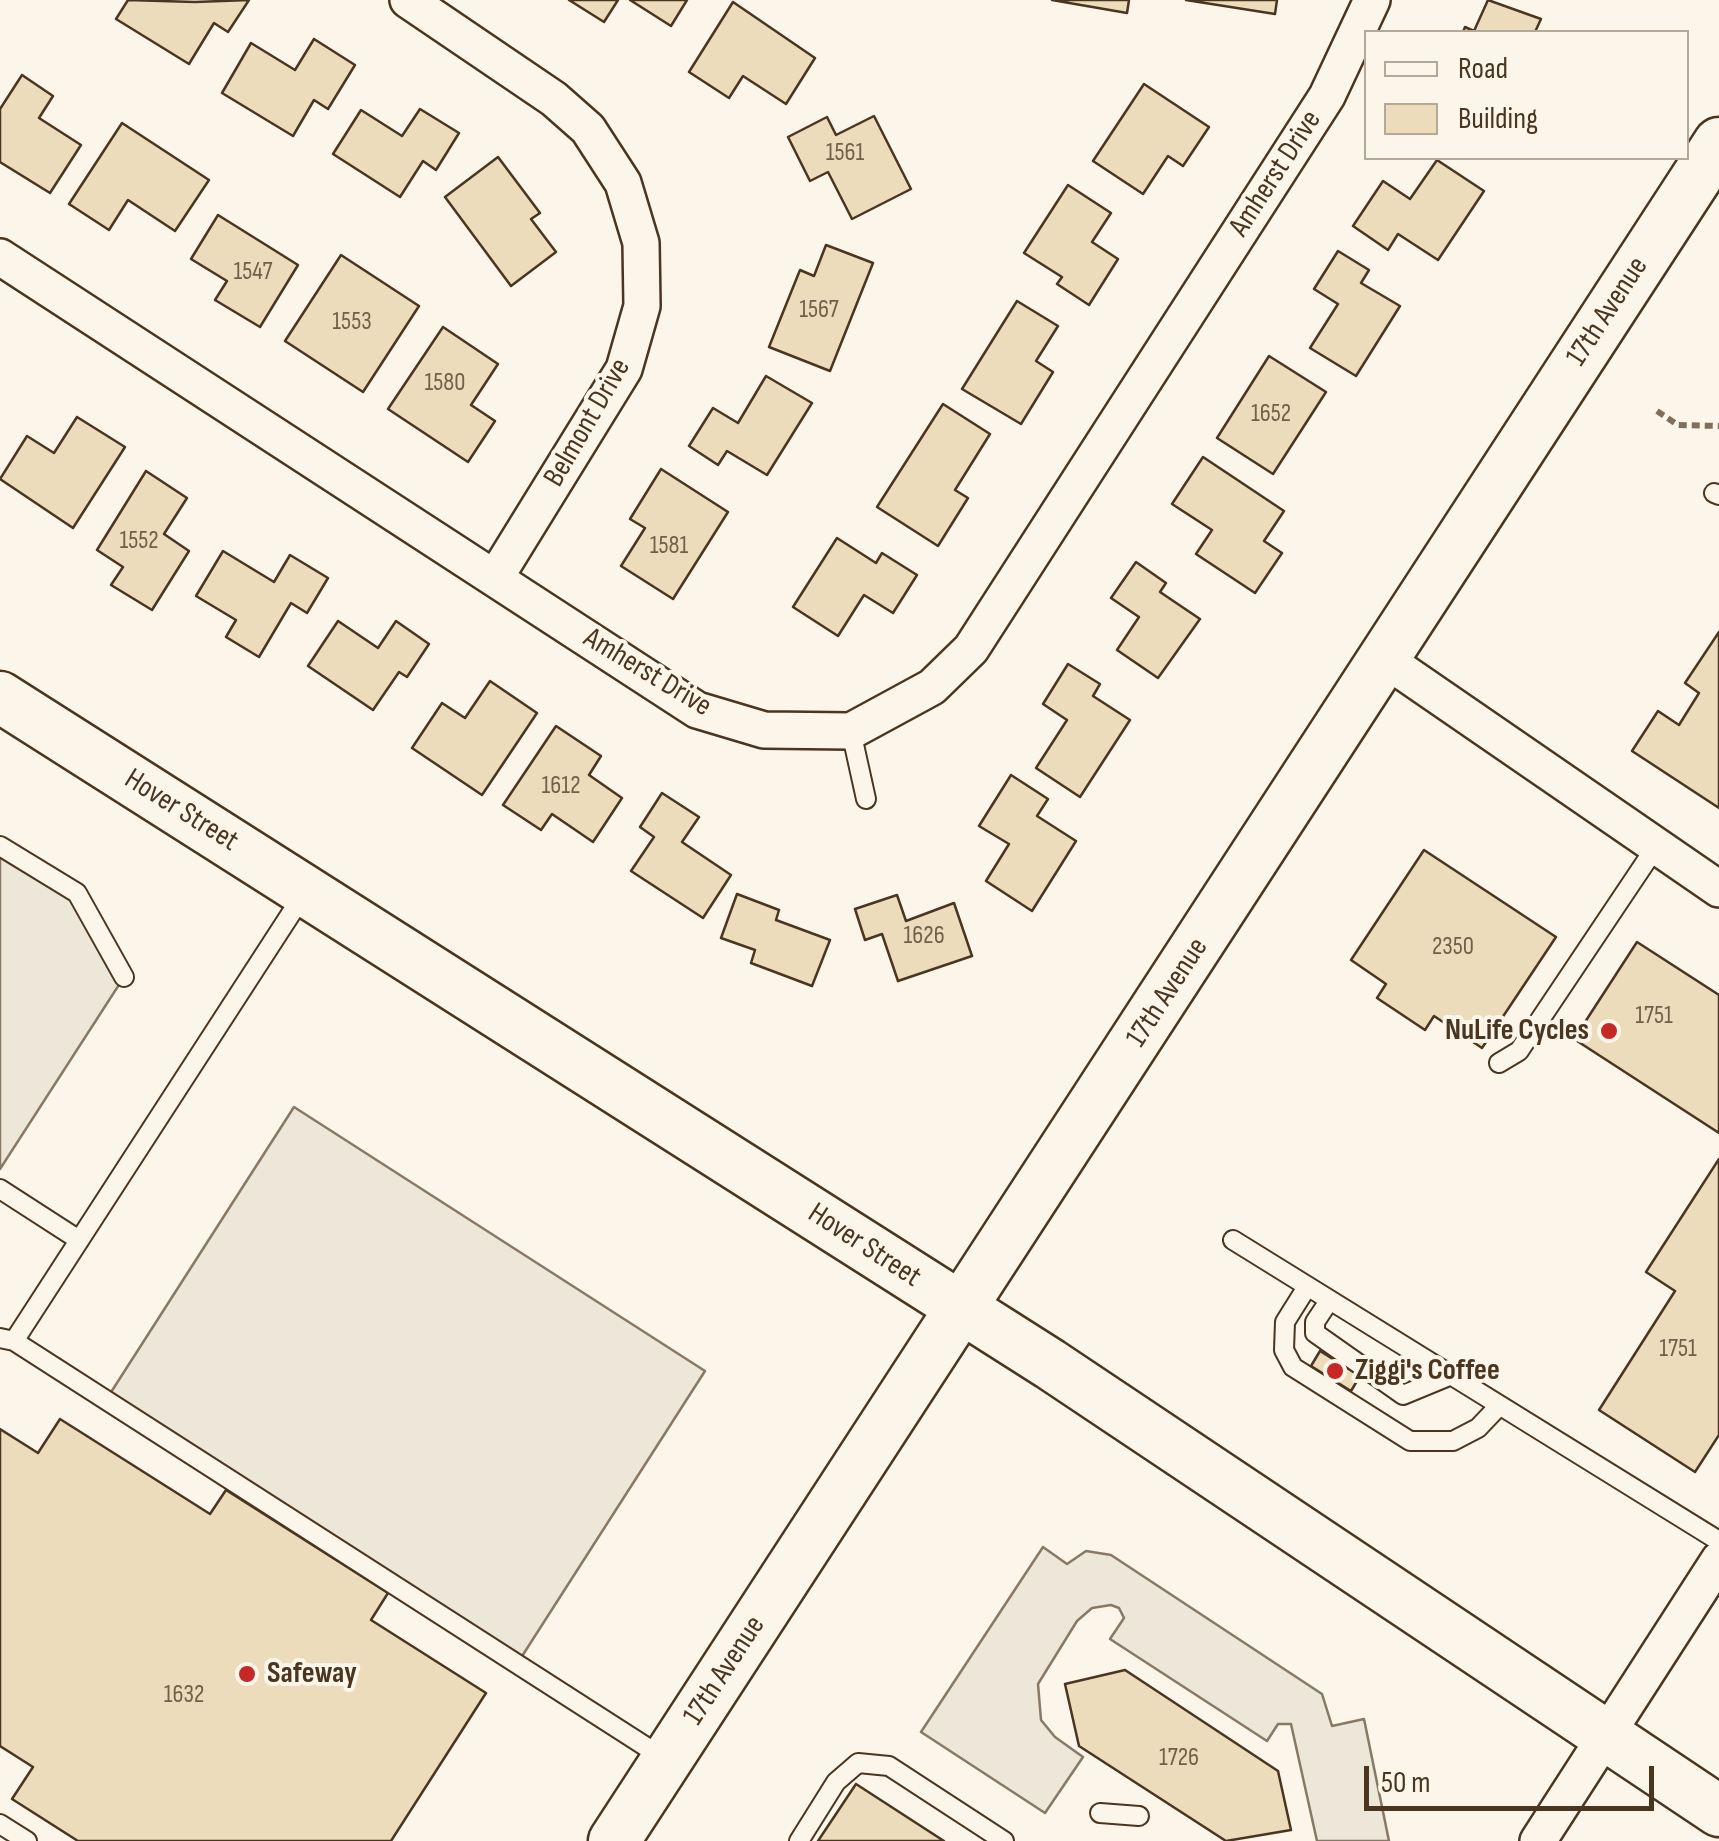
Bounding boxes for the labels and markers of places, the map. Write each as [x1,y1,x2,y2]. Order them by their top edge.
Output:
place label: NuLife Cycles [1445,1013,1589,1049]
marker: NuLife Cycles [1598,1020,1620,1042]
place label: Ziggi's Coffee [1355,1353,1500,1389]
marker: Ziggi's Coffee [1324,1360,1346,1382]
place label: Safeway [267,1656,357,1692]
marker: Safeway [236,1663,258,1685]

